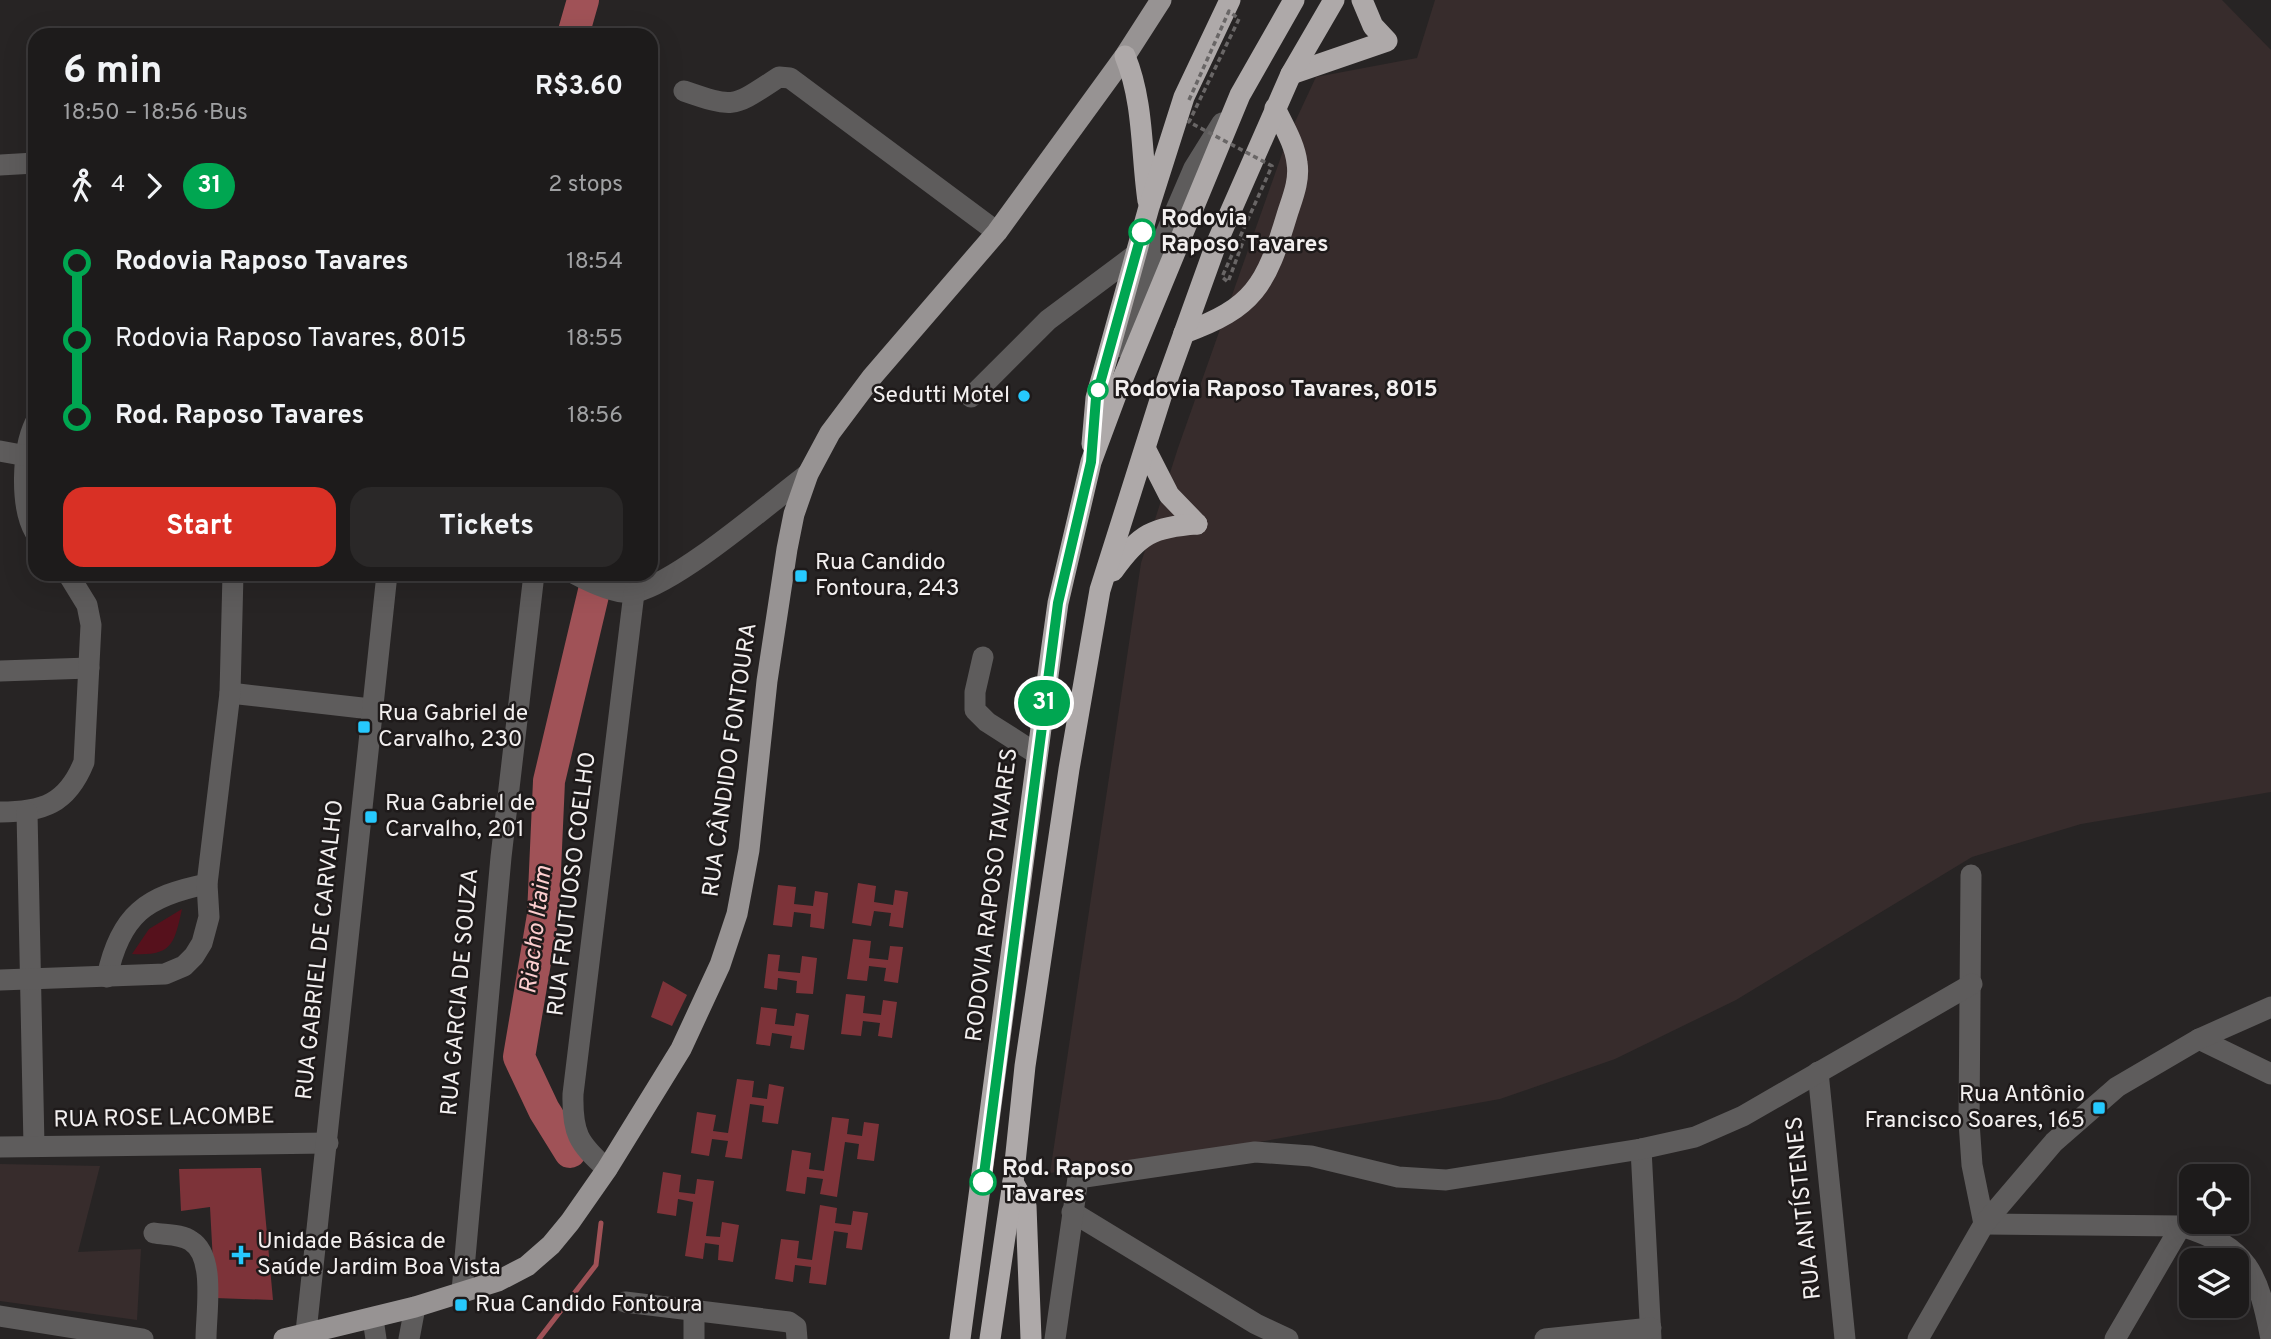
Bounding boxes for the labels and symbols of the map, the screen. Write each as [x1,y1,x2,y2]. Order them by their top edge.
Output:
place label: Rodovia Raposo Tavares [1161,205,1329,260]
marker: Rodovia Raposo Tavares [1129,219,1155,245]
place label: Rodovia Raposo Tavares, 8015 [1114,376,1438,405]
marker: Rodovia Raposo Tavares, 8015 [1088,380,1108,400]
place label: Sedutti Motel [872,382,1010,411]
marker: Sedutti Motel [1016,388,1032,404]
place label: Rua Candido Fontoura, 243 [815,549,960,604]
marker: Rua Candido Fontoura, 243 [793,568,809,584]
street label: RUA CÂNDIDO FONTOURA [696,621,765,899]
line badge: 31 [1012,680,1076,726]
place label: Rua Gabriel de Carvalho, 230 [378,700,528,755]
marker: Rua Gabriel de Carvalho, 230 [356,719,372,735]
street label: RODOVIA RAPOSO TAVARES [961,747,1025,1043]
street label: RUA FRUTUOSO COELHO [542,750,604,1018]
place label: Rua Gabriel de Carvalho, 201 [385,790,535,845]
street label: RUA GABRIEL DE CARVALHO [291,799,351,1101]
marker: Rua Gabriel de Carvalho, 201 [363,809,379,825]
water label: Riacho Itaim [514,864,560,996]
street label: RUA GARCIA DE SOUZA [436,867,486,1117]
place label: Rua Antônio Francisco Soares, 165 [1864,1081,2085,1136]
marker: Rua Antônio Francisco Soares, 165 [2091,1100,2107,1116]
street label: RUA ROSE LACOMBE [53,1103,275,1135]
street label: RUA ANTÍSTENES [1780,1115,1829,1301]
place label: Rod. Raposo Tavares [1002,1155,1134,1210]
marker: Rod. Raposo Tavares [970,1169,996,1195]
place label: Unidade Básica de Saúde Jardim Boa Vista [257,1228,501,1283]
marker: Unidade Básica de Saúde Jardim Boa Vista [231,1245,251,1265]
place label: Rua Candido Fontoura [475,1291,702,1320]
marker: Rua Candido Fontoura [453,1297,469,1313]

